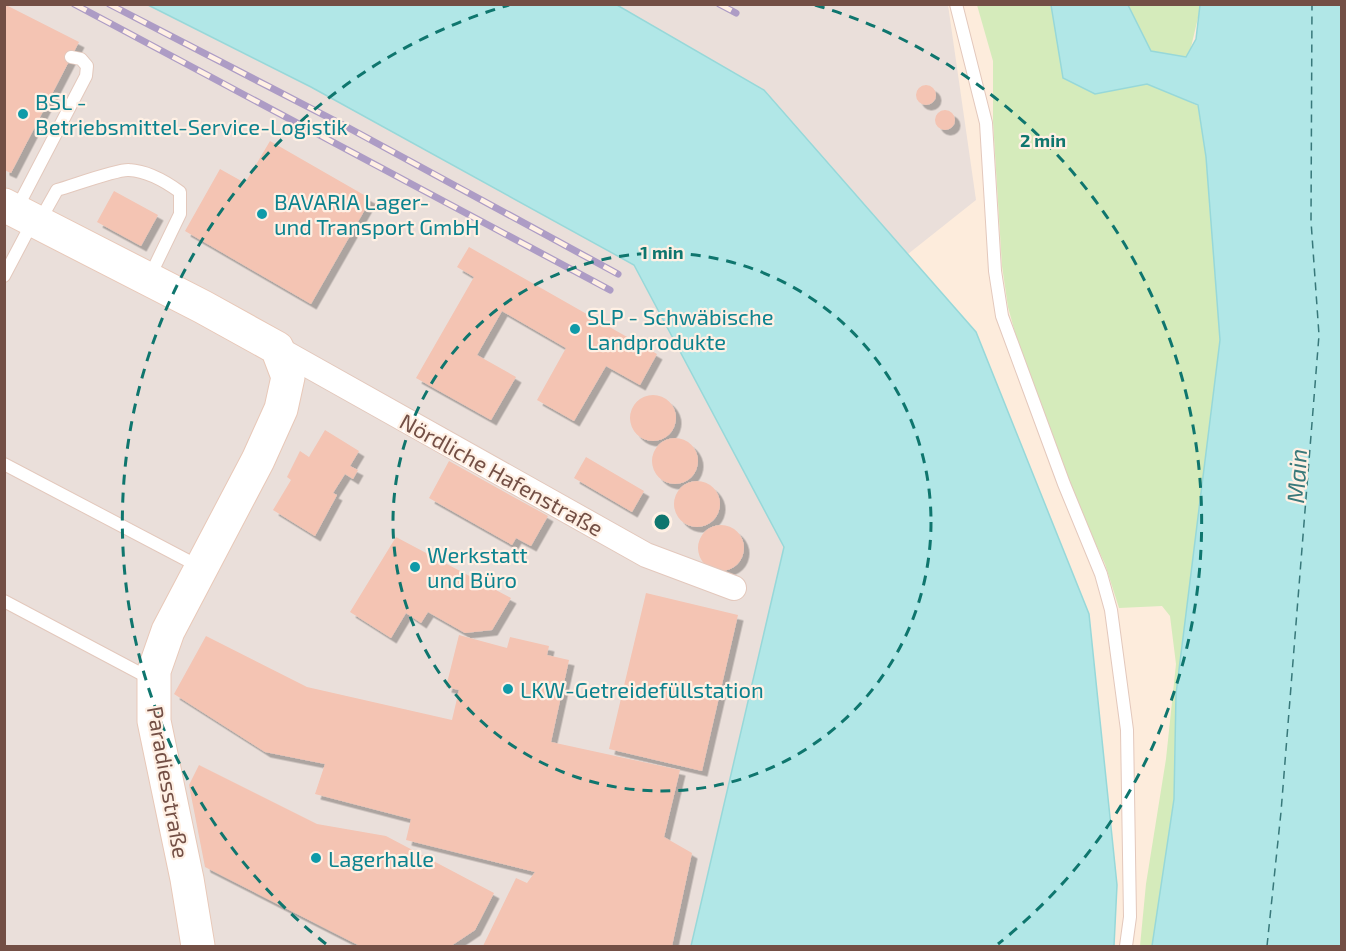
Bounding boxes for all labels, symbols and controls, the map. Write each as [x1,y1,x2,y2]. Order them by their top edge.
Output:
place label: BSL - Betriebsmittel-Service-Logistik [35,88,348,139]
marker: BSL - Betriebsmittel-Service-Logistik [16,107,30,121]
text: 2 min [1020,129,1066,151]
place label: BAVARIA Lager- und Transport GmbH [274,188,480,239]
marker: BAVARIA Lager- und Transport GmbH [255,207,269,221]
text: 1 min [640,241,684,263]
place label: SLP - Schwäbische Landprodukte [587,303,773,354]
marker: SLP - Schwäbische Landprodukte [568,322,582,336]
street label: Nördliche Hafenstraße [396,407,608,541]
water label: Main [1280,448,1312,504]
centre of rings [652,512,672,532]
place label: Werkstatt und Büro [427,541,528,592]
marker: Werkstatt und Büro [408,560,422,574]
place label: LKW-Getreidefüllstation [520,676,764,702]
marker: LKW-Getreidefüllstation [501,682,515,696]
street label: Paradiesstraße [143,704,195,860]
place label: Lagerhalle [328,845,434,871]
marker: Lagerhalle [309,851,323,865]

